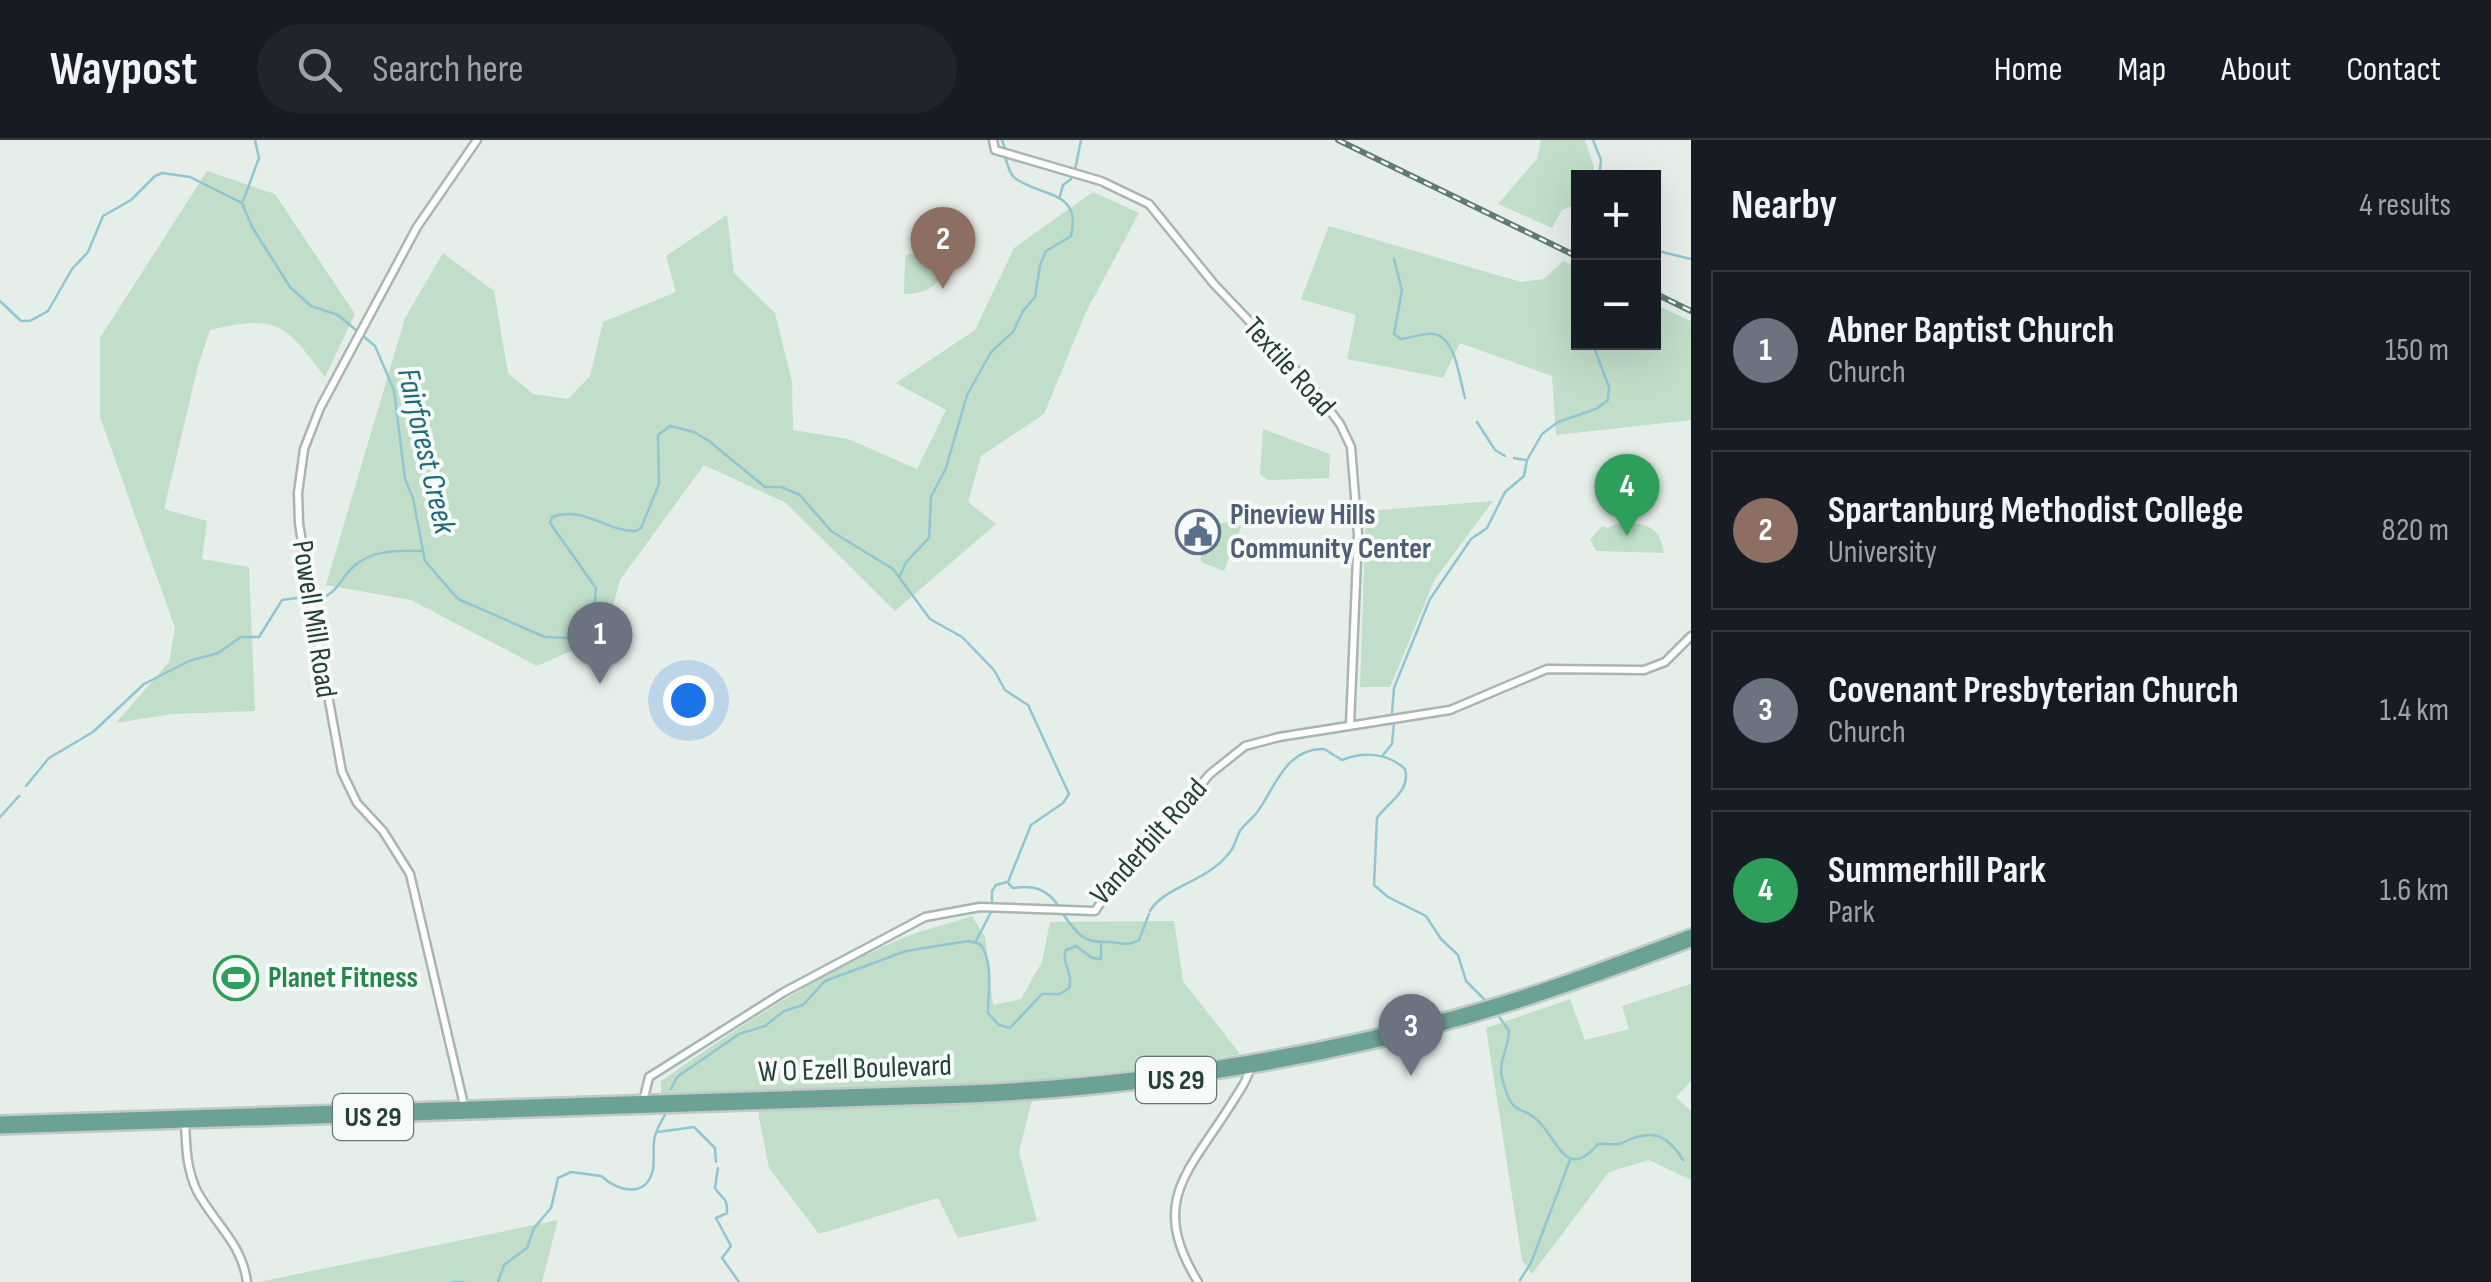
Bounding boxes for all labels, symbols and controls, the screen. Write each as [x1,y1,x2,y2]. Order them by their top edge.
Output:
search box [257,24,957,114]
text: Waypost [50,41,197,98]
icon: search [292,42,347,97]
text: Search here [372,47,523,92]
text: Home [1994,48,2063,91]
text: Map [2118,48,2166,91]
text: About [2221,48,2291,91]
text: Contact [2346,48,2441,91]
map controls [1571,170,1661,350]
button: + [1571,170,1661,260]
text: Nearby [1731,180,1837,231]
text: 4 results [2359,186,2451,225]
pin: 2 [910,206,976,289]
button: − [1571,260,1661,350]
text: Abner Baptist Church [1828,308,2115,353]
street label: Textile Road [1235,310,1343,424]
text: 1 [1759,331,1772,370]
text: 150 m [2385,331,2449,370]
text: Church [1828,353,1906,392]
water label: Fairforest Creek [388,365,464,539]
pin: 4 [1594,454,1660,536]
text: Spartanburg Methodist College [1828,488,2243,533]
place label: Pineview Hills Community Center [1230,497,1431,567]
public building icon: Pineview Hills Community Center [1175,509,1221,555]
text: 2 [1758,511,1773,550]
text: 820 m [2381,511,2449,550]
text: University [1828,533,1937,572]
street label: Powell Mill Road [284,538,344,700]
pin: 1 [568,602,632,684]
text: Covenant Presbyterian Church [1828,668,2239,713]
your location [663,675,714,726]
text: 3 [1758,691,1773,730]
text: 1.4 km [2380,691,2449,730]
text: Church [1828,713,1906,752]
street label: Vanderbilt Road [1083,771,1215,913]
text: Summerhill Park [1828,848,2046,893]
text: 4 [1758,871,1773,910]
text: 1.6 km [2380,871,2449,910]
text: Park [1828,893,1875,932]
sports icon: Planet Fitness [213,955,259,1001]
place label: Planet Fitness [268,960,418,996]
pin: 3 [1378,994,1444,1076]
street label: W O Ezell Boulevard [758,1048,952,1090]
road number: US 29 [1136,1057,1216,1103]
road number: US 29 [333,1094,413,1140]

